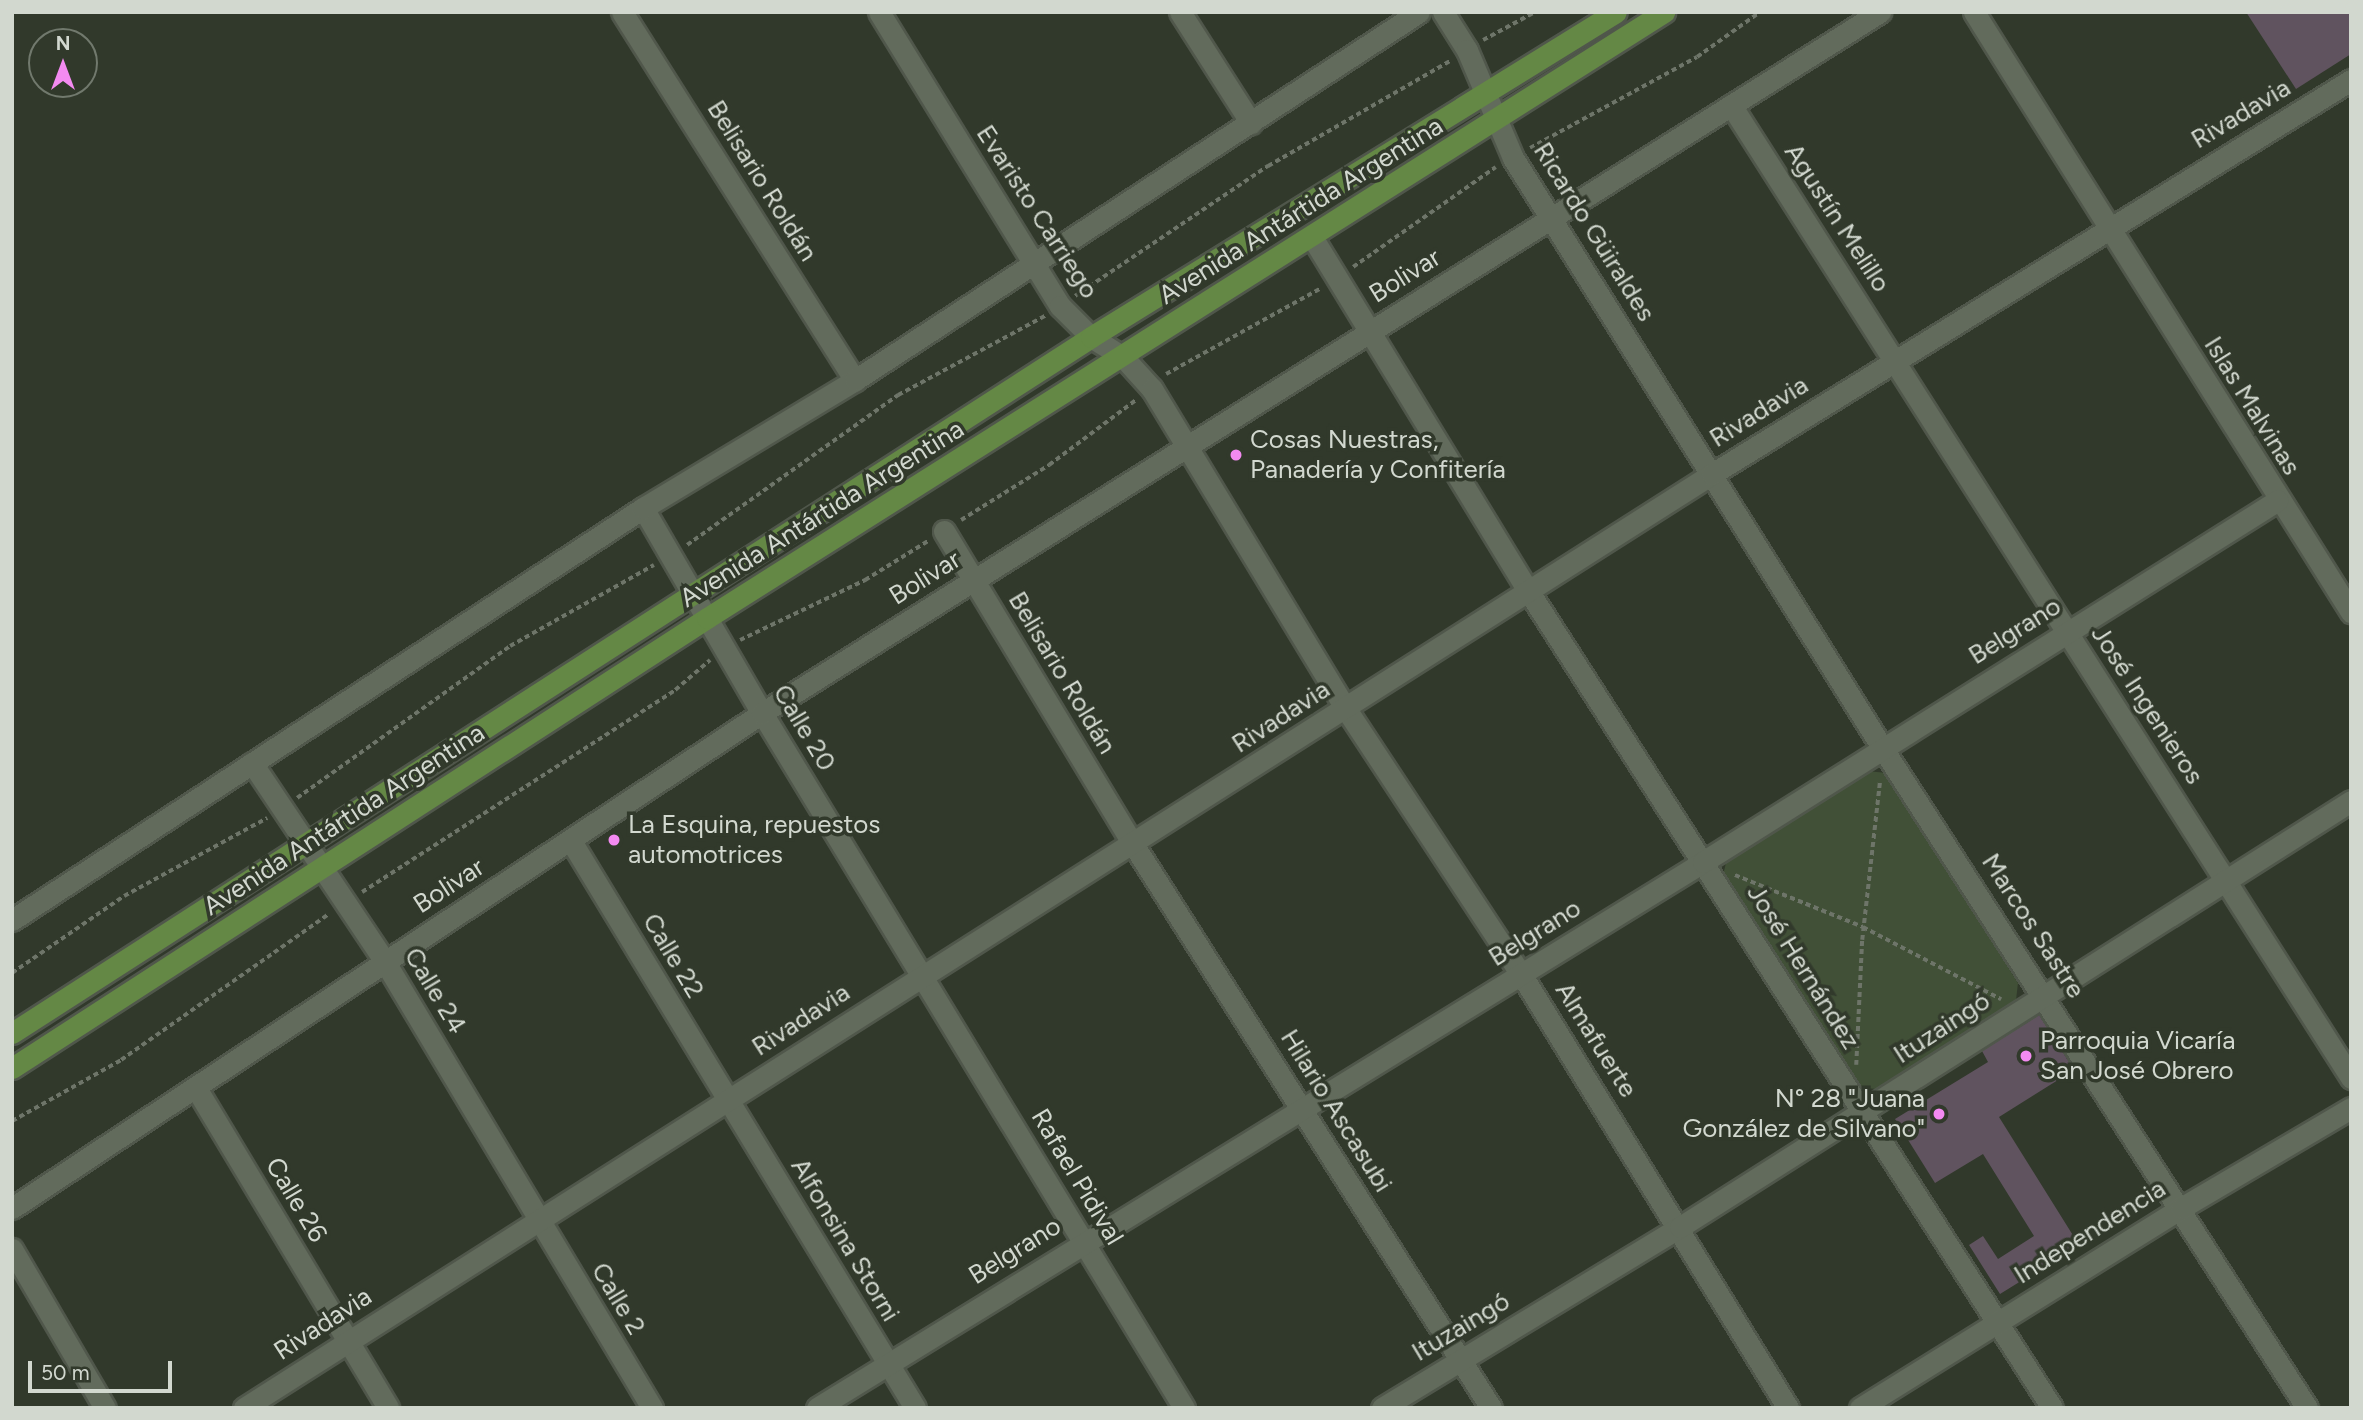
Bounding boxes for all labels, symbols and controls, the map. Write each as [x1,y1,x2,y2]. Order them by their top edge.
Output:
north arrow [28,28,98,98]
text: N [56,32,70,55]
street label: Rivadavia [2186,72,2296,156]
street label: Belisario Roldán [700,95,824,267]
street label: Avenida Antártida Argentina [1153,111,1449,311]
street label: Evaristo Carriego [969,120,1105,304]
street label: Ricardo Güiraldes [1527,137,1661,327]
street label: Agustín Melillo [1777,138,1897,298]
street label: Bolivar [1364,242,1446,310]
street label: Islas Malvinas [2197,331,2307,481]
street label: Rivadavia [1704,370,1814,454]
street label: Avenida Antártida Argentina [674,414,970,614]
place label: Cosas Nuestras, Panadería y Confitería [1250,424,1506,486]
marker: Cosas Nuestras, Panadería y Confitería [1228,447,1244,463]
street label: Bolivar [884,544,966,612]
street label: Belisario Roldán [1001,586,1123,760]
street label: Belgrano [1963,591,2067,671]
street label: José Ingenieros [2084,620,2210,790]
street label: Rivadavia [1226,674,1336,760]
street label: Calle 20 [766,679,842,777]
street label: Avenida Antártida Argentina [198,717,490,923]
place label: La Esquina, repuestos automotrices [628,809,880,870]
marker: La Esquina, repuestos automotrices [606,832,622,848]
street label: Marcos Sastre [1975,848,2091,1004]
street label: Bolivar [408,852,490,920]
street label: José Hernández [1740,879,1866,1055]
street label: Belgrano [1483,893,1587,973]
street label: Calle 22 [636,908,710,1004]
street label: Calle 24 [397,942,473,1040]
street label: Rivadavia [746,977,856,1063]
street label: Almafuerte [1548,977,1644,1103]
street label: Ituzaingó [1888,985,1996,1071]
street label: Hilario Ascasubi [1274,1024,1398,1198]
place label: Parroquia Vicaría San José Obrero [2040,1025,2235,1086]
marker: Parroquia Vicaría San José Obrero [2018,1048,2034,1064]
place label: N° 28 "Juana González de Silvano" [1683,1083,1925,1144]
street label: Rafael Pidival [1024,1103,1130,1251]
marker: N° 28 "Juana González de Silvano" [1931,1106,1947,1122]
street label: Calle 26 [259,1152,333,1248]
street label: Alfonsina Storni [784,1153,906,1327]
street label: Independencia [2009,1173,2171,1291]
street label: Belgrano [963,1211,1067,1291]
street label: Calle 2 [584,1257,652,1341]
street label: Rivadavia [268,1281,378,1367]
street label: Ituzaingó [1407,1286,1515,1368]
scale bar [32,1346,175,1390]
text: 50 m [41,1360,90,1385]

